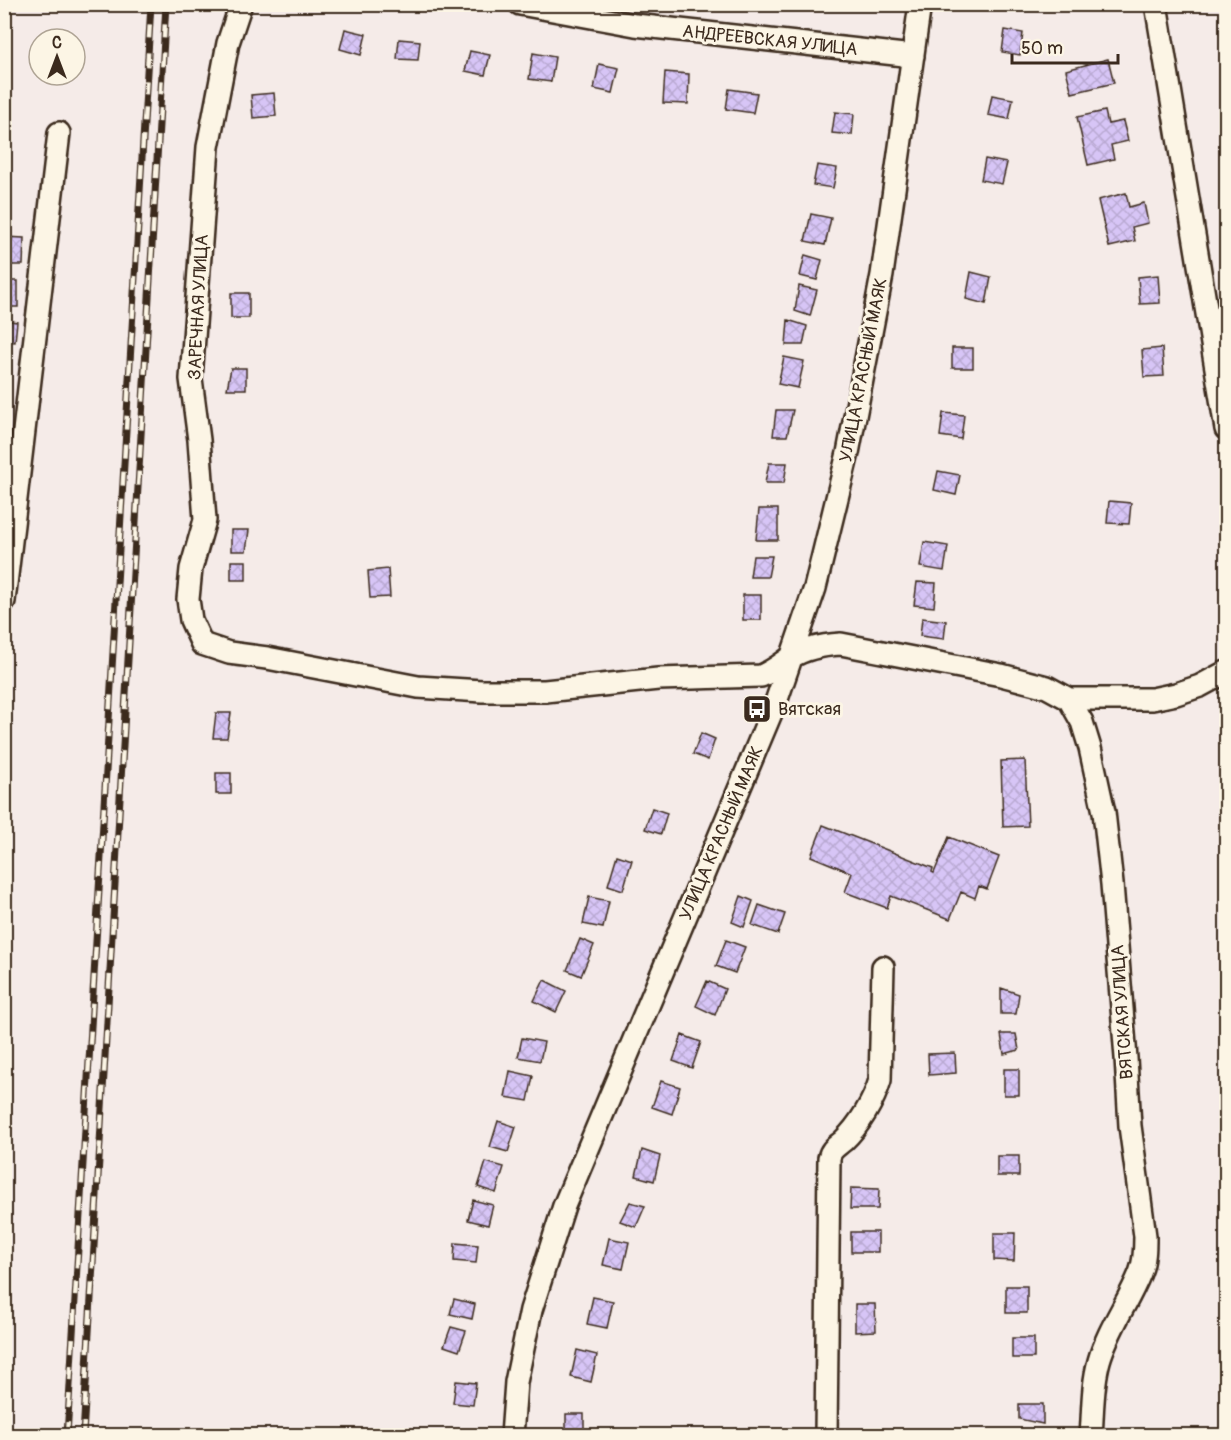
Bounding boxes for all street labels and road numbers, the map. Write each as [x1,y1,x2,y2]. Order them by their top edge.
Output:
street label: АНДРЕЕВСКАЯ УЛИЦА [681,20,859,61]
street label: ЗАРЕЧНАЯ УЛИЦА [183,233,214,380]
street label: УЛИЦА КРАСНЫЙ МАЯК [834,276,893,464]
street label: УЛИЦА КРАСНЫЙ МАЯК [674,742,769,924]
street label: ВЯТСКАЯ УЛИЦА [1106,944,1139,1080]

